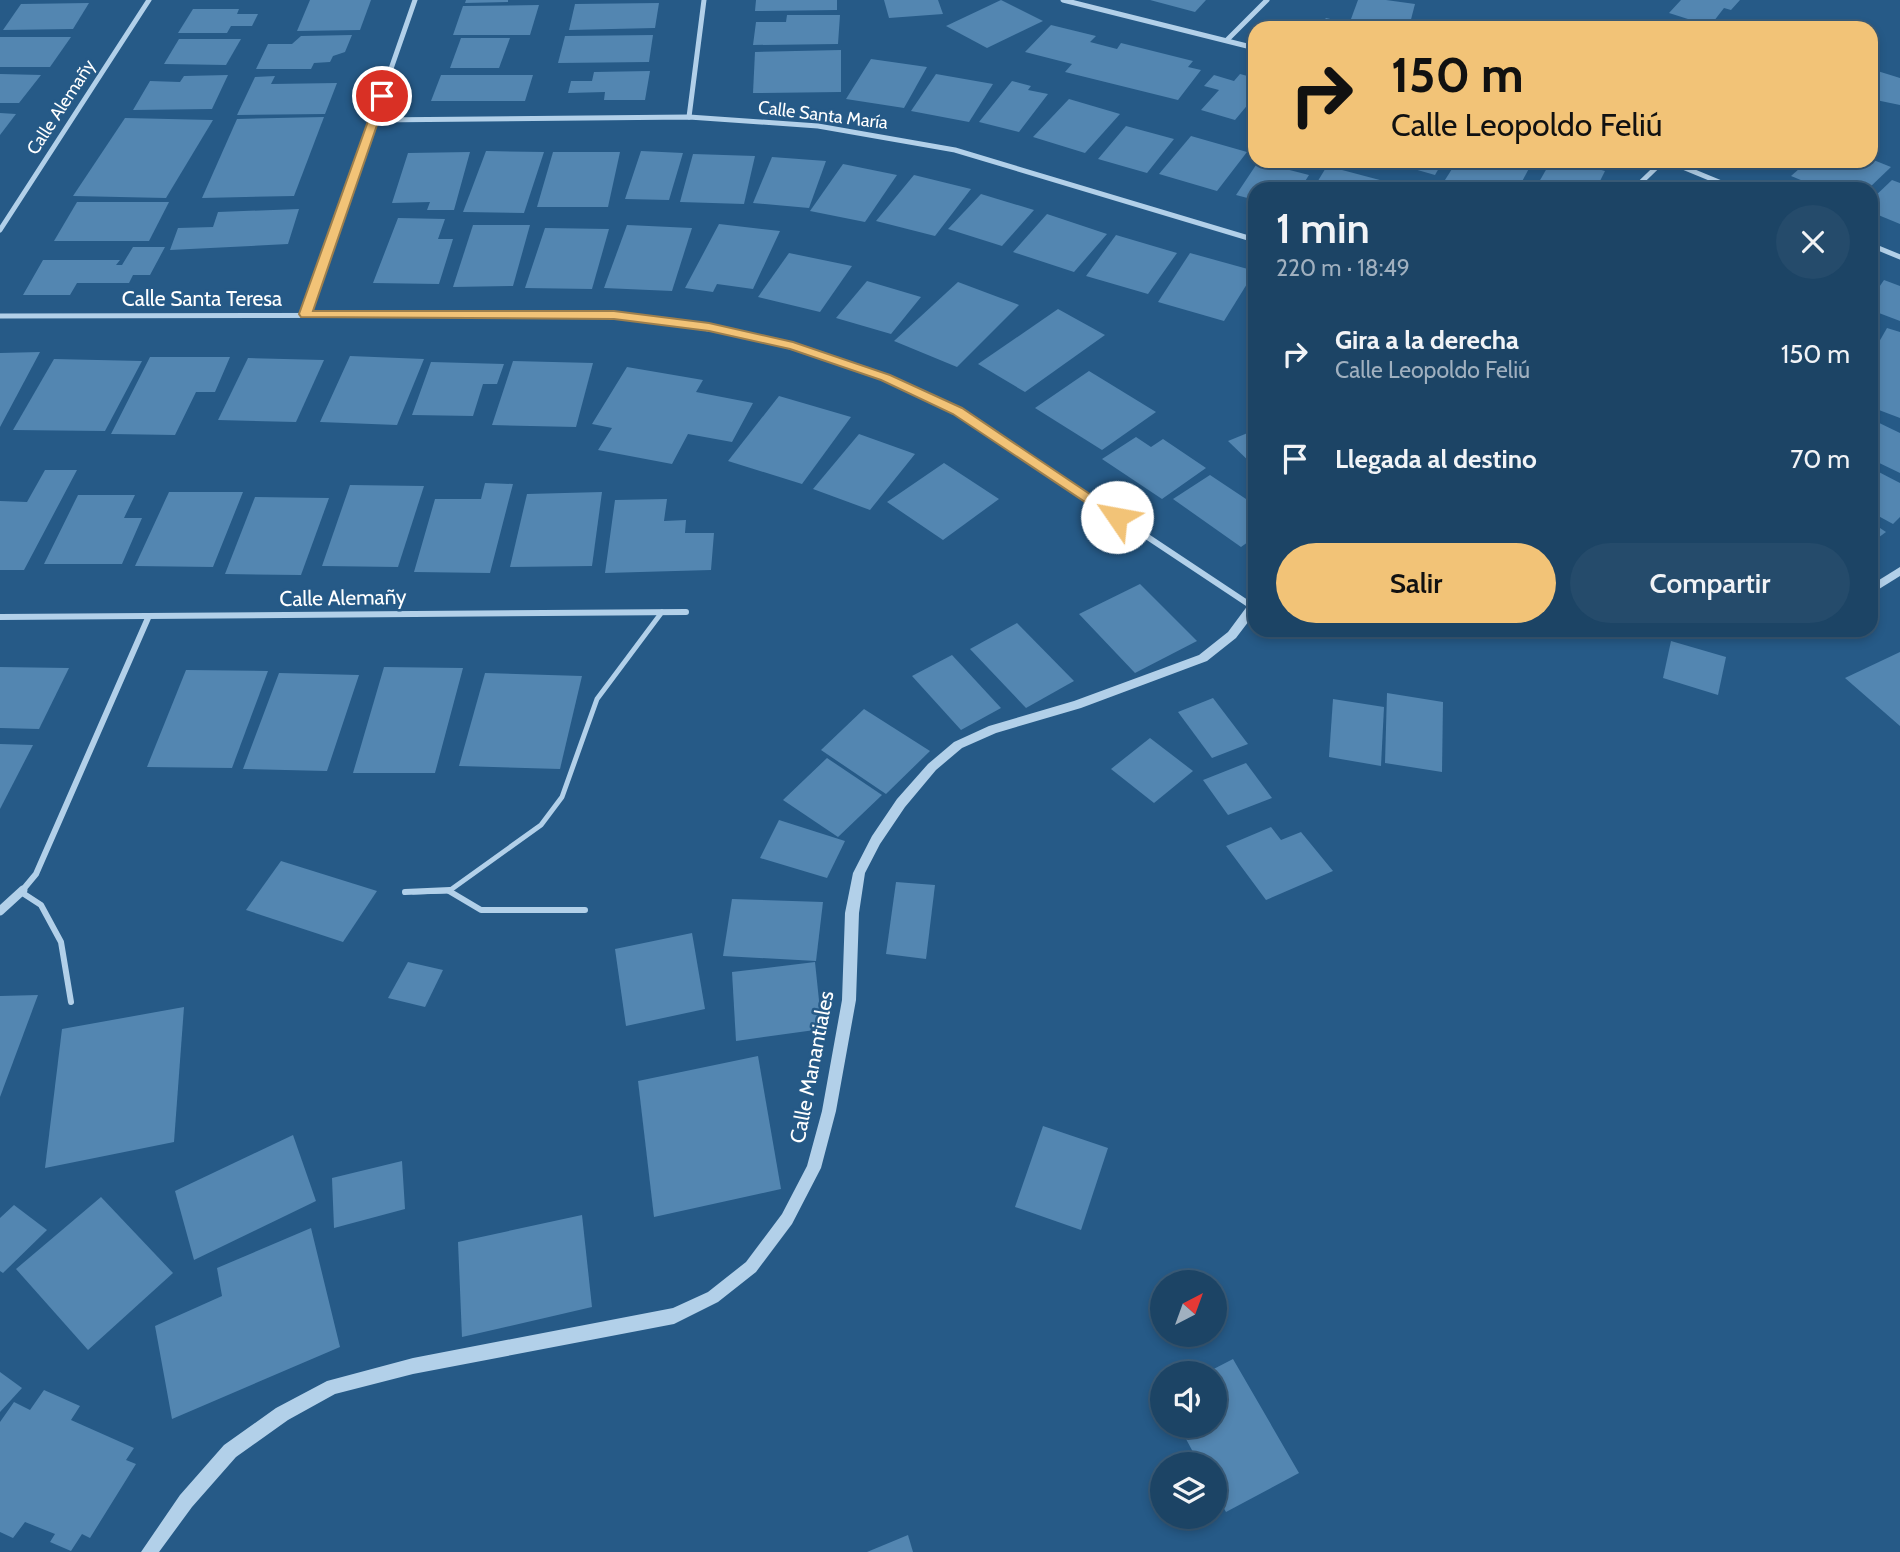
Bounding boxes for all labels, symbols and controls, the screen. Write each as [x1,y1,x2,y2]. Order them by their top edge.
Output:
text: 150 m [1391,45,1524,104]
icon: right [1276,49,1367,140]
street label: Calle Alemañy [22,55,100,159]
pin [352,66,412,126]
icon: arrive [363,77,401,115]
street label: Calle Santa María [757,96,889,134]
text: Calle Leopoldo Feliú [1391,105,1663,144]
text: 1 min [1276,202,1370,254]
button: close [1776,205,1850,279]
text: 220 m · 18:49 [1276,254,1410,282]
street label: Calle Santa Teresa [122,286,282,311]
text: Gira a la derecha [1335,324,1519,356]
icon: right [1276,335,1314,373]
text: 150 m [1781,338,1850,370]
text: Calle Leopoldo Feliú [1335,356,1530,384]
icon: arrive [1276,440,1314,478]
text: Llegada al destino [1335,443,1537,475]
text: 70 m [1790,443,1850,475]
position arrow [1080,480,1154,554]
button: Salir [1276,543,1556,623]
button: Compartir [1570,543,1850,623]
street label: Calle Alemañy [279,584,407,611]
street label: Calle Manantiales [784,988,839,1145]
north arrow [1150,1270,1227,1348]
map controls [1150,1270,1227,1529]
button: sound [1150,1361,1227,1438]
button: layers [1150,1452,1227,1529]

